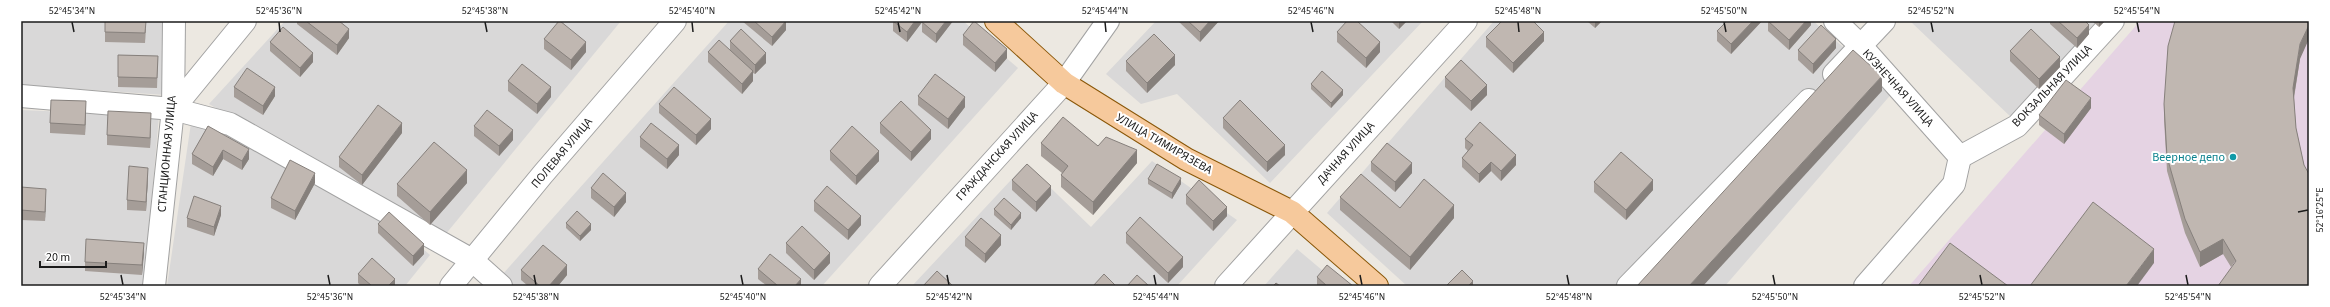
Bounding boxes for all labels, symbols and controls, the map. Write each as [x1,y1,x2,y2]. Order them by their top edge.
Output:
text: 52°45'34"N [49,4,95,18]
text: 52°45'36"N [256,4,302,18]
text: 52°45'38"N [462,4,508,18]
text: 52°45'40"N [669,4,715,18]
text: 52°45'42"N [875,4,921,18]
text: 52°45'44"N [1082,4,1128,18]
text: 52°45'46"N [1288,4,1334,18]
text: 52°45'48"N [1495,4,1541,18]
text: 52°45'50"N [1701,4,1747,18]
text: 52°45'52"N [1908,4,1954,18]
text: 52°45'54"N [2114,4,2160,18]
street label: ВОКЗАЛЬНАЯ УЛИЦА [2008,41,2096,131]
street label: КУЗНЕЧНАЯ УЛИЦА [1858,45,1938,131]
street label: СТАНЦИОННАЯ УЛИЦА [153,94,181,213]
street label: ГРАЖДАНСКАЯ УЛИЦА [952,107,1042,205]
street label: УЛИЦА ТИМИРЯЗЕВА [1113,109,1216,179]
street label: ПОЛЕВАЯ УЛИЦА [527,114,597,192]
street label: ДАЧНАЯ УЛИЦА [1313,118,1379,188]
place label: Веерное депо [2152,149,2225,166]
marker: Веерное депо [2228,152,2238,162]
text: 52°16'25"E [2313,187,2327,233]
scale bar [40,243,106,269]
text: 20 m [46,249,70,266]
text: 52°45'34"N [100,290,146,304]
text: 52°45'36"N [307,290,353,304]
text: 52°45'38"N [513,290,559,304]
text: 52°45'40"N [720,290,766,304]
text: 52°45'42"N [926,290,972,304]
text: 52°45'44"N [1133,290,1179,304]
text: 52°45'46"N [1339,290,1385,304]
text: 52°45'48"N [1546,290,1592,304]
text: 52°45'50"N [1752,290,1798,304]
text: 52°45'52"N [1959,290,2005,304]
text: 52°45'54"N [2165,290,2211,304]

